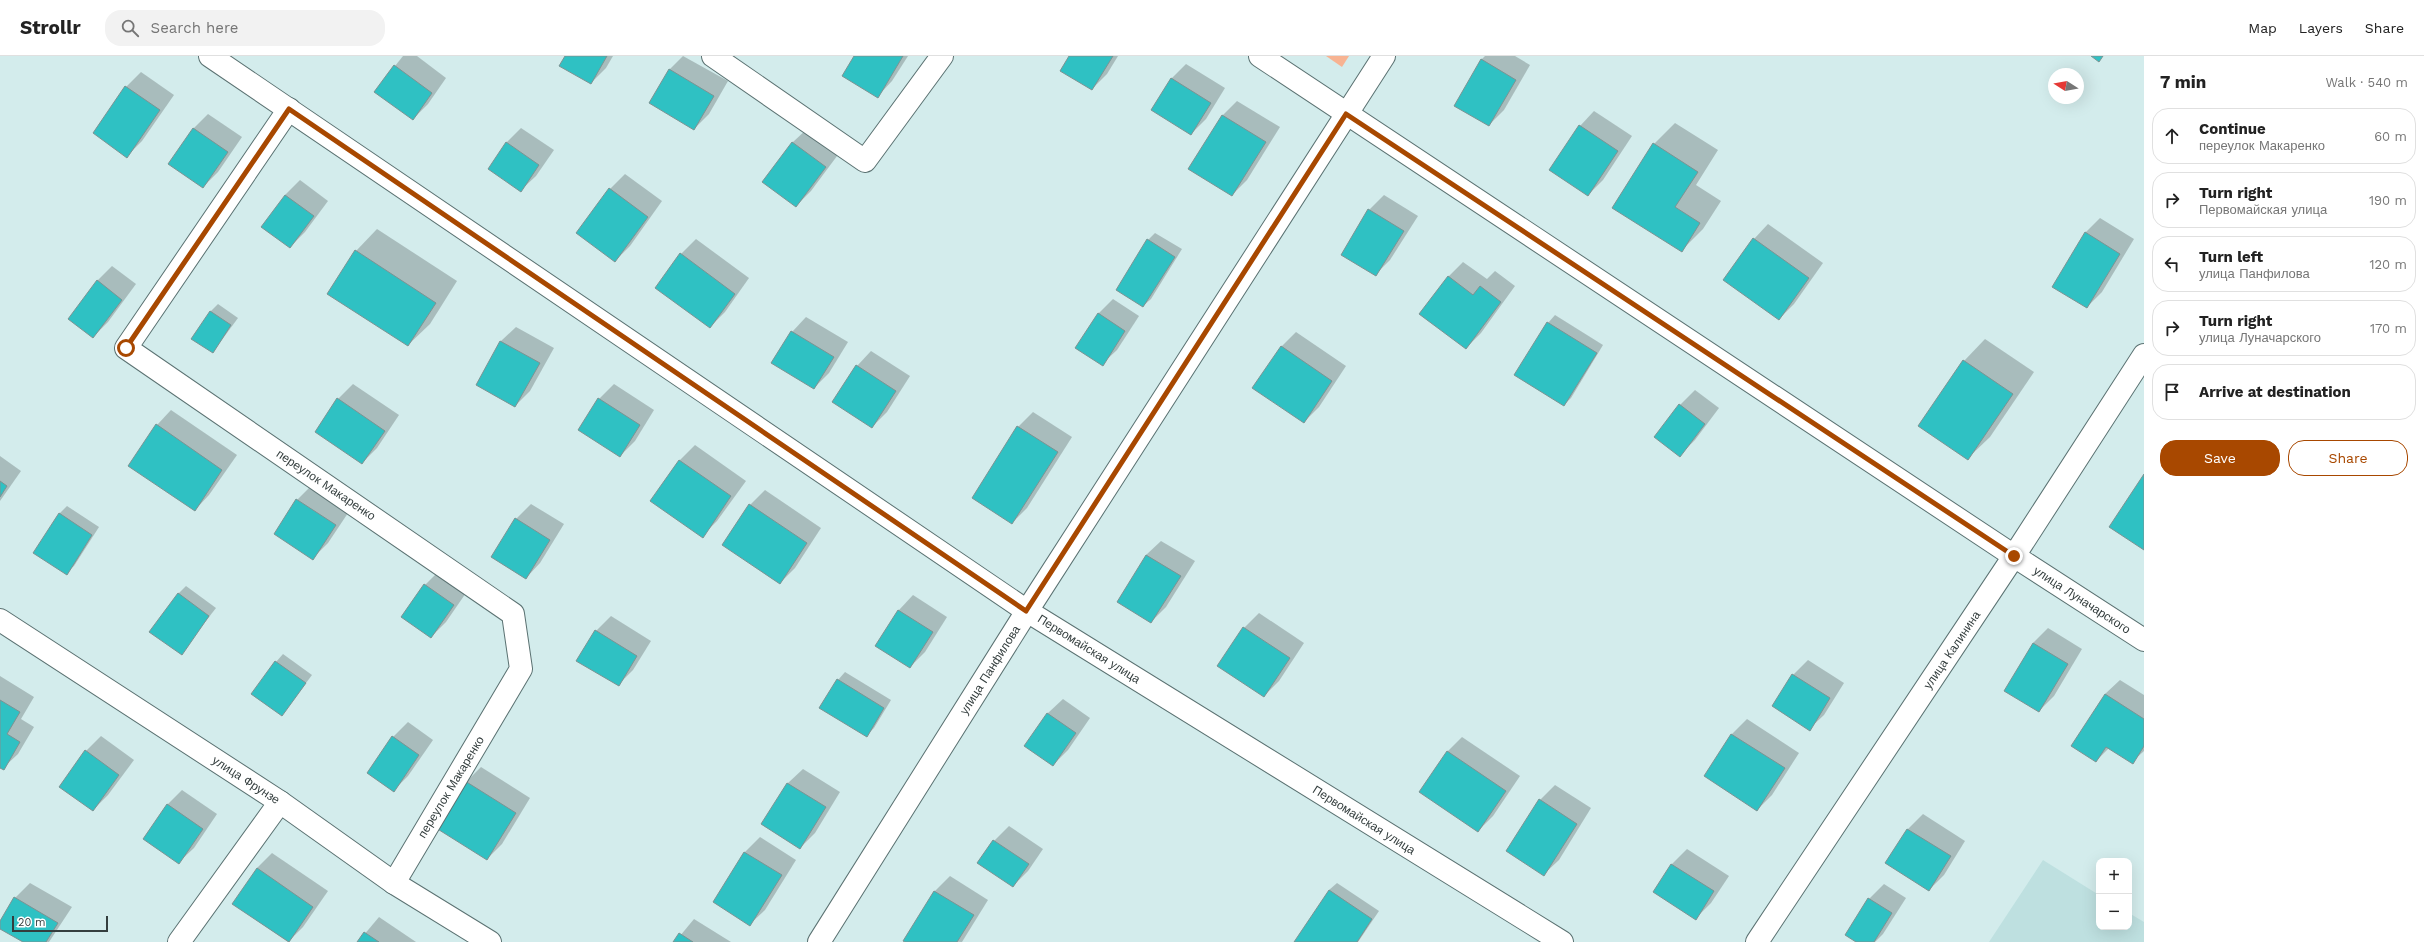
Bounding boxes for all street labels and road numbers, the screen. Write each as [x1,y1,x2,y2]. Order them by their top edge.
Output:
street label: переулок Макаренко [274,447,378,523]
street label: улица Луначарского [2031,563,2133,637]
street label: улица Калинина [1921,608,1983,692]
street label: Первомайская улица [1035,612,1143,686]
street label: улица Панфилова [957,623,1023,717]
street label: переулок Макаренко [415,733,487,840]
street label: улица Фрунзе [210,753,283,807]
street label: Первомайская улица [1310,783,1418,857]

